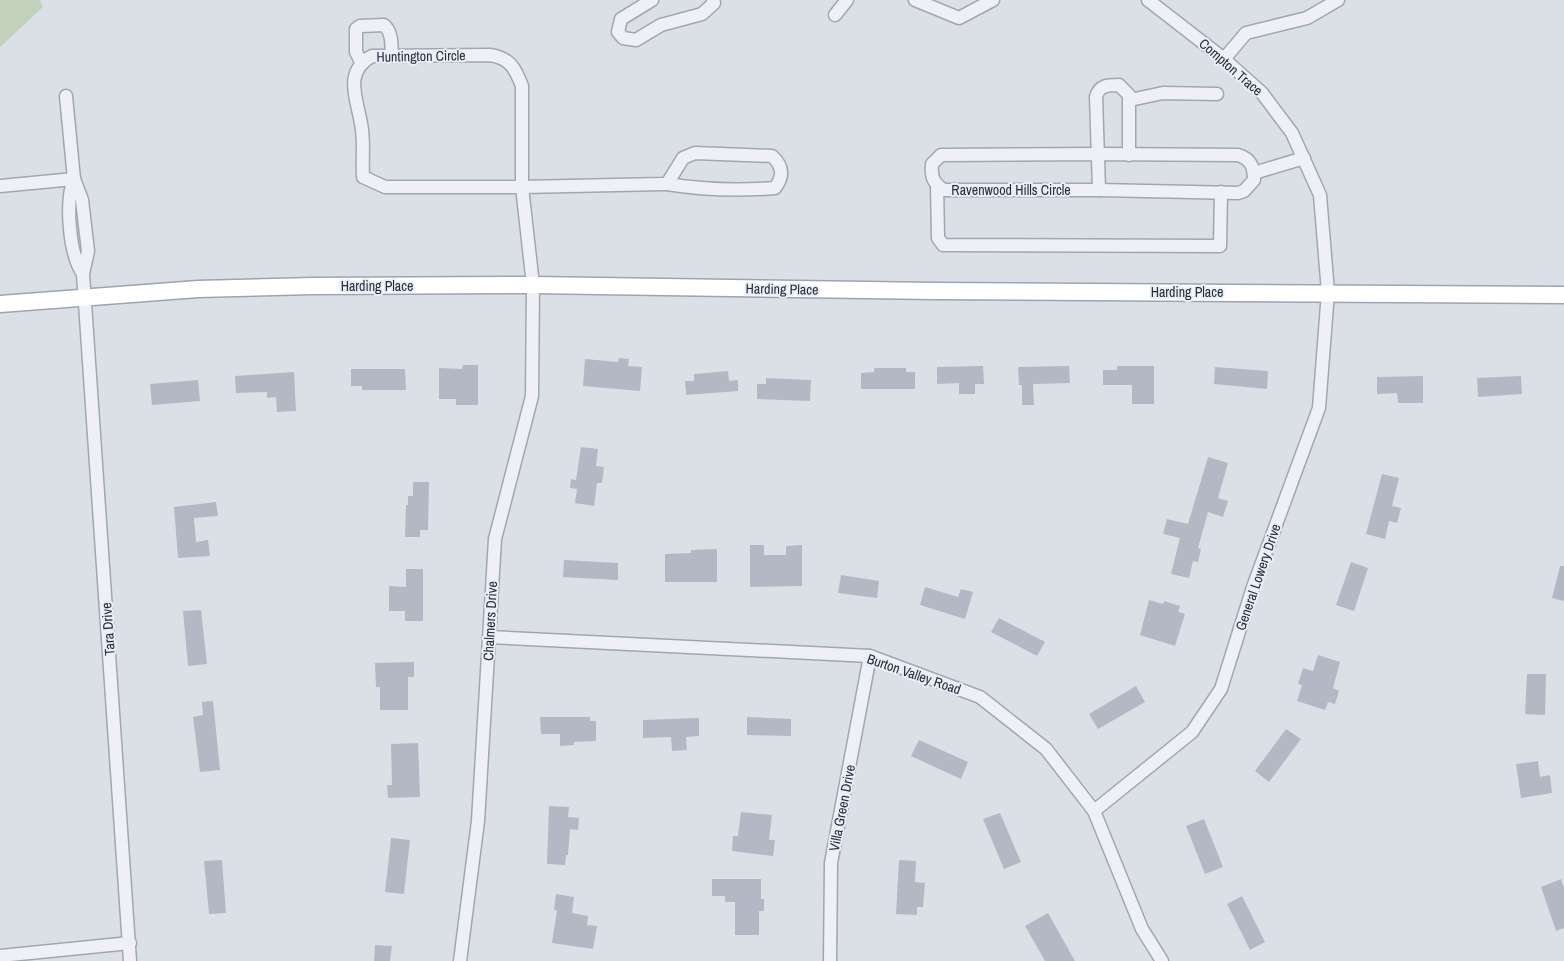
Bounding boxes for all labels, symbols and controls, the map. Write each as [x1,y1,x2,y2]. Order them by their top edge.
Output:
street label: Compton Trace [1195,34,1267,100]
street label: Huntington Circle [376,46,466,66]
street label: Ravenwood Hills Circle [951,181,1071,199]
street label: Harding Place [341,277,413,295]
street label: Harding Place [745,279,819,299]
street label: Harding Place [1151,283,1223,301]
street label: General Lowery Drive [1231,521,1285,633]
street label: Chalmers Drive [479,581,501,661]
street label: Tara Drive [97,602,119,656]
street label: Burton Valley Road [865,650,963,698]
street label: Villa Green Drive [825,763,859,853]

